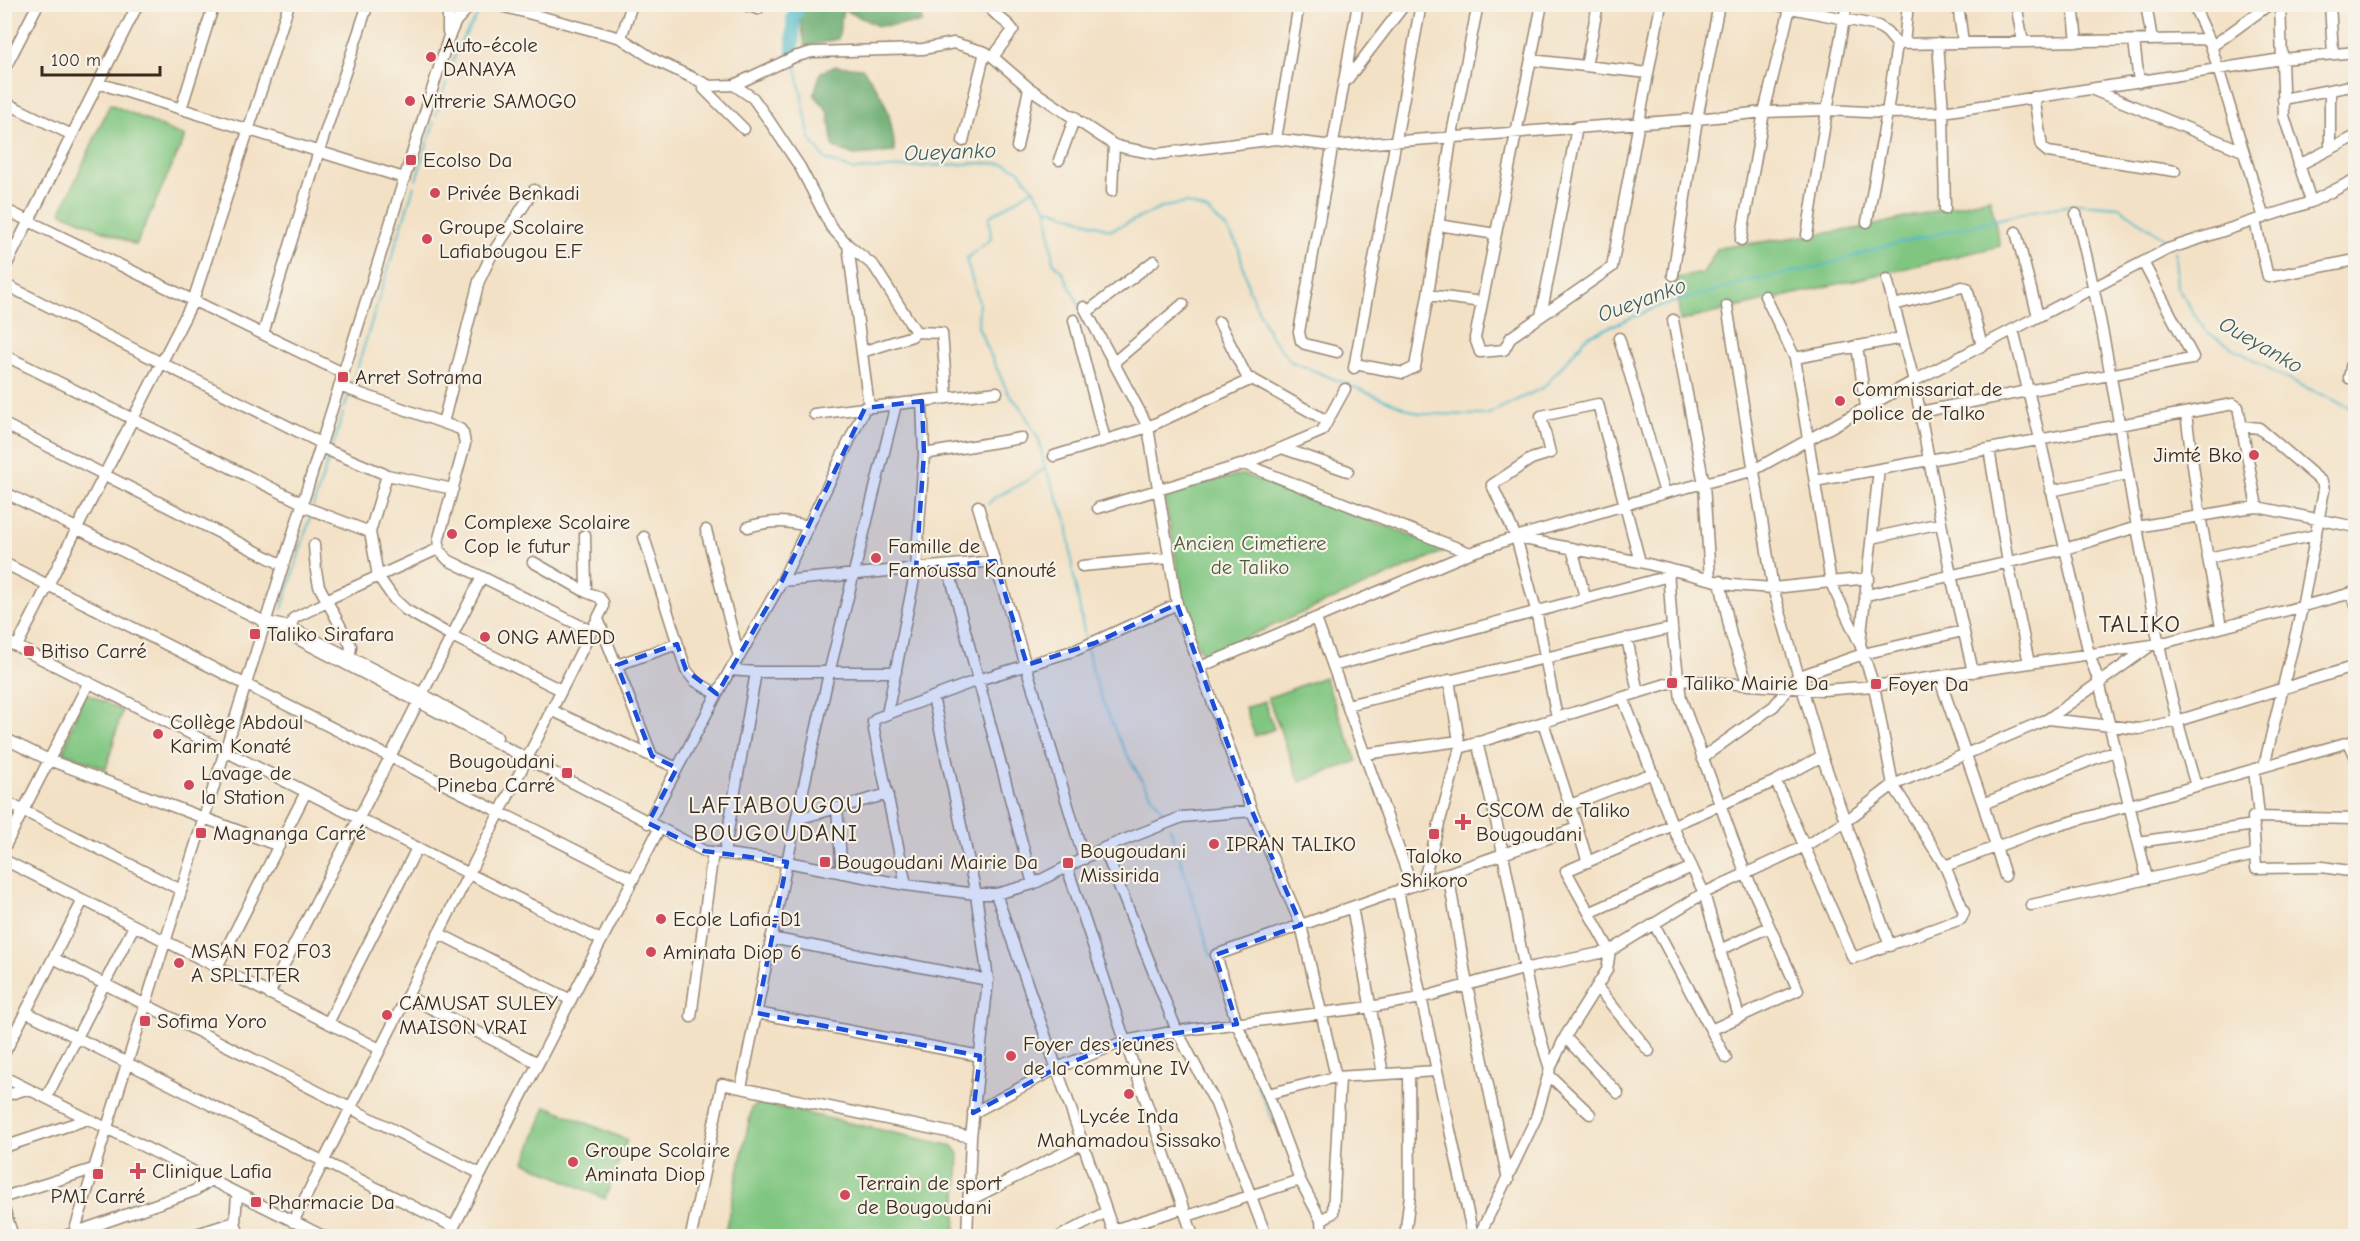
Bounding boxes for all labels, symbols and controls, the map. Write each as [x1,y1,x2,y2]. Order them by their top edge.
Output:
place label: Auto-école DANAYA [443,33,538,81]
scale bar [42,39,160,77]
text: 100 m [51,50,101,71]
marker: Auto-école DANAYA [424,50,438,64]
place label: Vitrerie SAMOGO [422,89,577,113]
marker: Vitrerie SAMOGO [403,94,417,108]
water label: Oueyanko [903,137,997,167]
place label: Ecolso Da [423,148,512,172]
marker: Ecolso Da [404,153,418,167]
place label: Privée Benkadi [447,181,580,205]
marker: Privée Benkadi [428,186,442,200]
place label: Groupe Scolaire Lafiabougou E.F [439,215,584,263]
marker: Groupe Scolaire Lafiabougou E.F [420,232,434,246]
water label: Oueyanko [1594,272,1690,328]
water label: Oueyanko [2215,311,2307,379]
place label: Arret Sotrama [355,365,483,389]
marker: Arret Sotrama [336,370,350,384]
place label: Commissariat de police de Talko [1852,377,2002,425]
marker: Commissariat de police de Talko [1833,394,1847,408]
place label: Jimté Bko [2153,443,2242,467]
marker: Jimté Bko [2247,448,2261,462]
place label: Complexe Scolaire Cop le futur [464,510,630,558]
marker: Complexe Scolaire Cop le futur [445,527,459,541]
park label: Ancien Cimetiere de Taliko [1173,531,1327,579]
place label: Famille de Famoussa Kanouté [888,534,1056,582]
marker: Famille de Famoussa Kanouté [869,551,883,565]
district label: TALIKO [2099,610,2181,638]
place label: Taliko Sirafara [267,622,394,646]
place label: ONG AMEDD [497,625,615,649]
marker: Taliko Sirafara [248,627,262,641]
marker: ONG AMEDD [478,630,492,644]
place label: Bitiso Carré [41,639,147,663]
marker: Bitiso Carré [22,644,36,658]
place label: Taliko Mairie Da [1684,671,1829,695]
place label: Foyer Da [1888,672,1969,696]
marker: Taliko Mairie Da [1665,676,1679,690]
marker: Foyer Da [1869,677,1883,691]
place label: Collège Abdoul Karim Konaté [170,710,303,758]
marker: Collège Abdoul Karim Konaté [151,727,165,741]
place label: Bougoudani Pineba Carré [437,749,555,797]
place label: Lavage de la Station [201,761,292,809]
marker: Bougoudani Pineba Carré [560,766,574,780]
marker: Lavage de la Station [182,778,196,792]
district label: LAFIABOUGOU BOUGOUDANI [688,791,864,847]
place label: CSCOM de Taliko Bougoudani [1476,798,1630,846]
marker: CSCOM de Taliko Bougoudani [1454,813,1472,831]
place label: Magnanga Carré [213,821,366,845]
marker: Magnanga Carré [194,826,208,840]
marker: Taloko Shikoro [1427,827,1441,841]
place label: IPRAN TALIKO [1226,832,1356,856]
marker: IPRAN TALIKO [1207,837,1221,851]
place label: Bougoudani Missirida [1080,839,1186,887]
place label: Taloko Shikoro [1400,844,1468,892]
place label: Bougoudani Mairie Da [837,850,1038,874]
marker: Bougoudani Mairie Da [818,855,832,869]
marker: Bougoudani Missirida [1061,856,1075,870]
place label: Ecole Lafia-D1 [673,907,801,931]
marker: Ecole Lafia-D1 [654,912,668,926]
place label: MSAN F02 F03 A SPLITTER [191,939,332,987]
place label: Aminata Diop 6 [663,940,802,964]
marker: Aminata Diop 6 [644,945,658,959]
marker: MSAN F02 F03 A SPLITTER [172,956,186,970]
place label: CAMUSAT SULEY MAISON VRAI [399,991,559,1039]
marker: CAMUSAT SULEY MAISON VRAI [380,1008,394,1022]
place label: Sofima Yoro [157,1009,267,1033]
marker: Sofima Yoro [138,1014,152,1028]
place label: Foyer des jeunes de la commune IV [1023,1032,1190,1080]
marker: Foyer des jeunes de la commune IV [1004,1049,1018,1063]
marker: Lycée Inda Mahamadou Sissako [1122,1087,1136,1101]
place label: Lycée Inda Mahamadou Sissako [1037,1104,1221,1152]
place label: Groupe Scolaire Aminata Diop [585,1138,730,1186]
marker: Groupe Scolaire Aminata Diop [566,1155,580,1169]
place label: Clinique Lafia [152,1159,272,1183]
marker: Clinique Lafia [129,1162,147,1180]
marker: PMI Carré [91,1167,105,1181]
place label: Terrain de sport de Bougoudani [857,1171,1002,1219]
place label: PMI Carré [51,1184,145,1208]
marker: Terrain de sport de Bougoudani [838,1188,852,1202]
place label: Pharmacie Da [268,1190,395,1214]
marker: Pharmacie Da [249,1195,263,1209]

